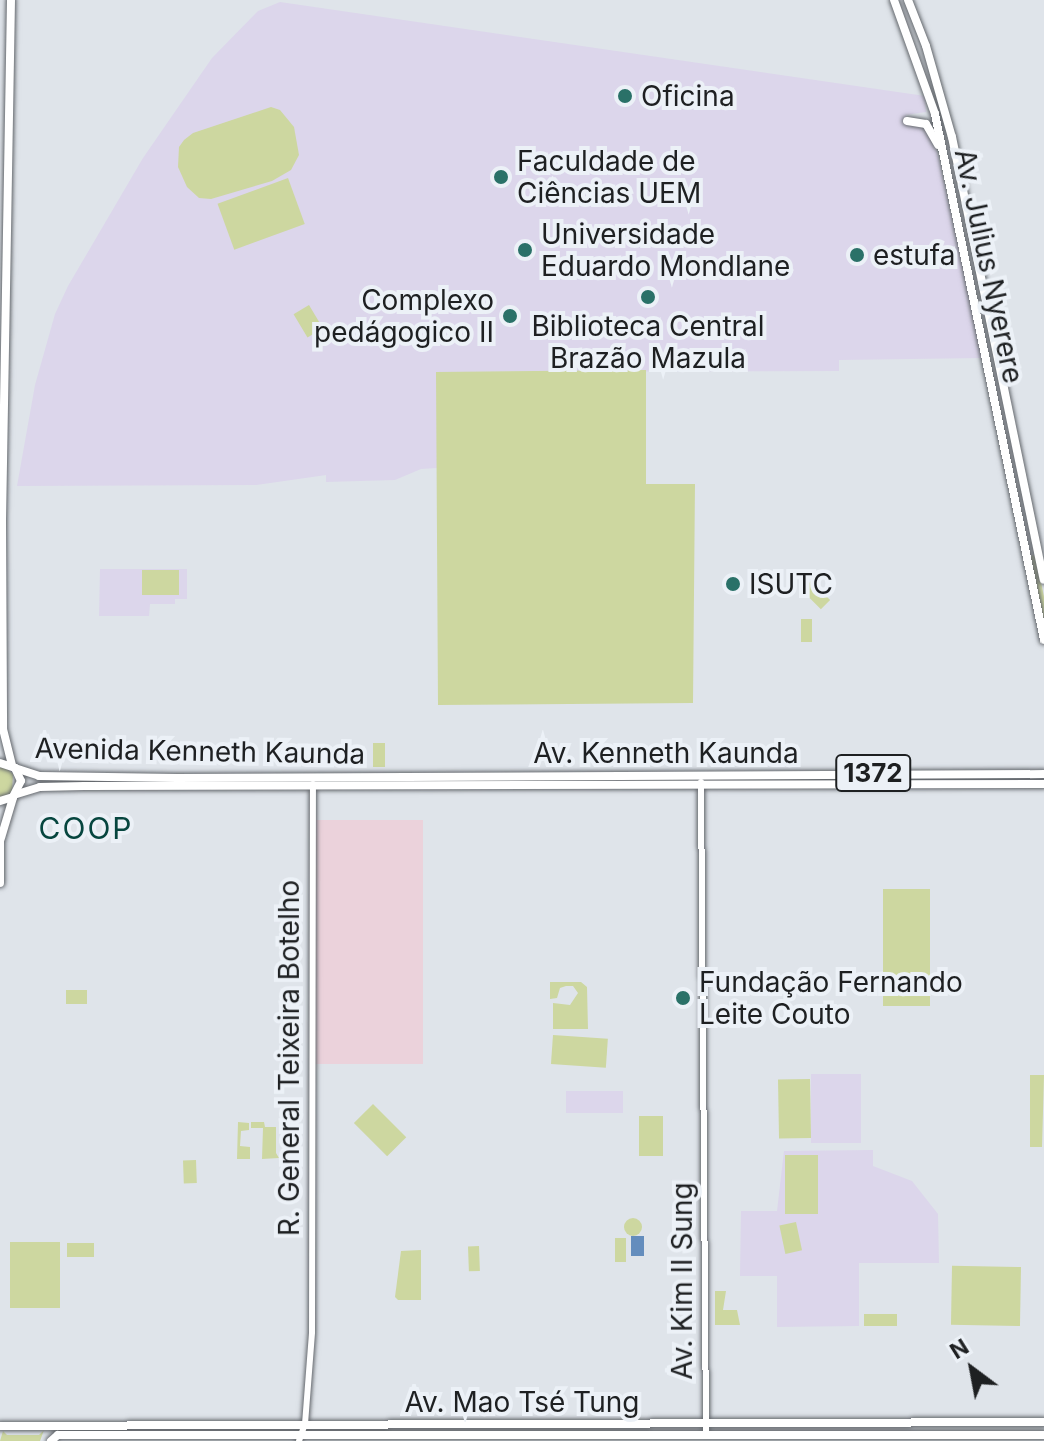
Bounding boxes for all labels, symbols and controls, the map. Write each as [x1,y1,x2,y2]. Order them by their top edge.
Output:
place label: Oficina [641,79,735,113]
marker: Oficina [616,87,634,105]
place label: Faculdade de Ciências UEM [517,144,701,210]
street label: Av. Julius Nyerere [948,146,1030,386]
marker: Faculdade de Ciências UEM [492,168,510,186]
place label: Universidade Eduardo Mondlane [541,217,790,283]
place label: estufa [873,238,955,272]
marker: Universidade Eduardo Mondlane [516,241,534,259]
marker: estufa [848,246,866,264]
place label: Complexo pedágogico II [314,283,494,349]
marker: Biblioteca Central Brazão Mazula [639,288,657,306]
marker: Complexo pedágogico II [501,307,519,325]
place label: Biblioteca Central Brazão Mazula [531,309,765,375]
place label: ISUTC [749,567,833,601]
marker: ISUTC [724,575,742,593]
street label: Avenida Kenneth Kaunda [34,731,366,771]
street label: Av. Kenneth Kaunda [533,736,799,770]
road number: 1372 [835,751,911,795]
district label: COOP [39,810,133,846]
street label: R. General Teixeira Botelho [272,880,306,1236]
place label: Fundação Fernando Leite Couto [699,965,963,1031]
marker: Fundação Fernando Leite Couto [674,989,692,1007]
street label: Av. Kim II Sung [665,1182,699,1380]
north arrow [932,1329,1012,1409]
text: N [945,1333,973,1364]
street label: Av. Mao Tsé Tung [405,1385,639,1419]

